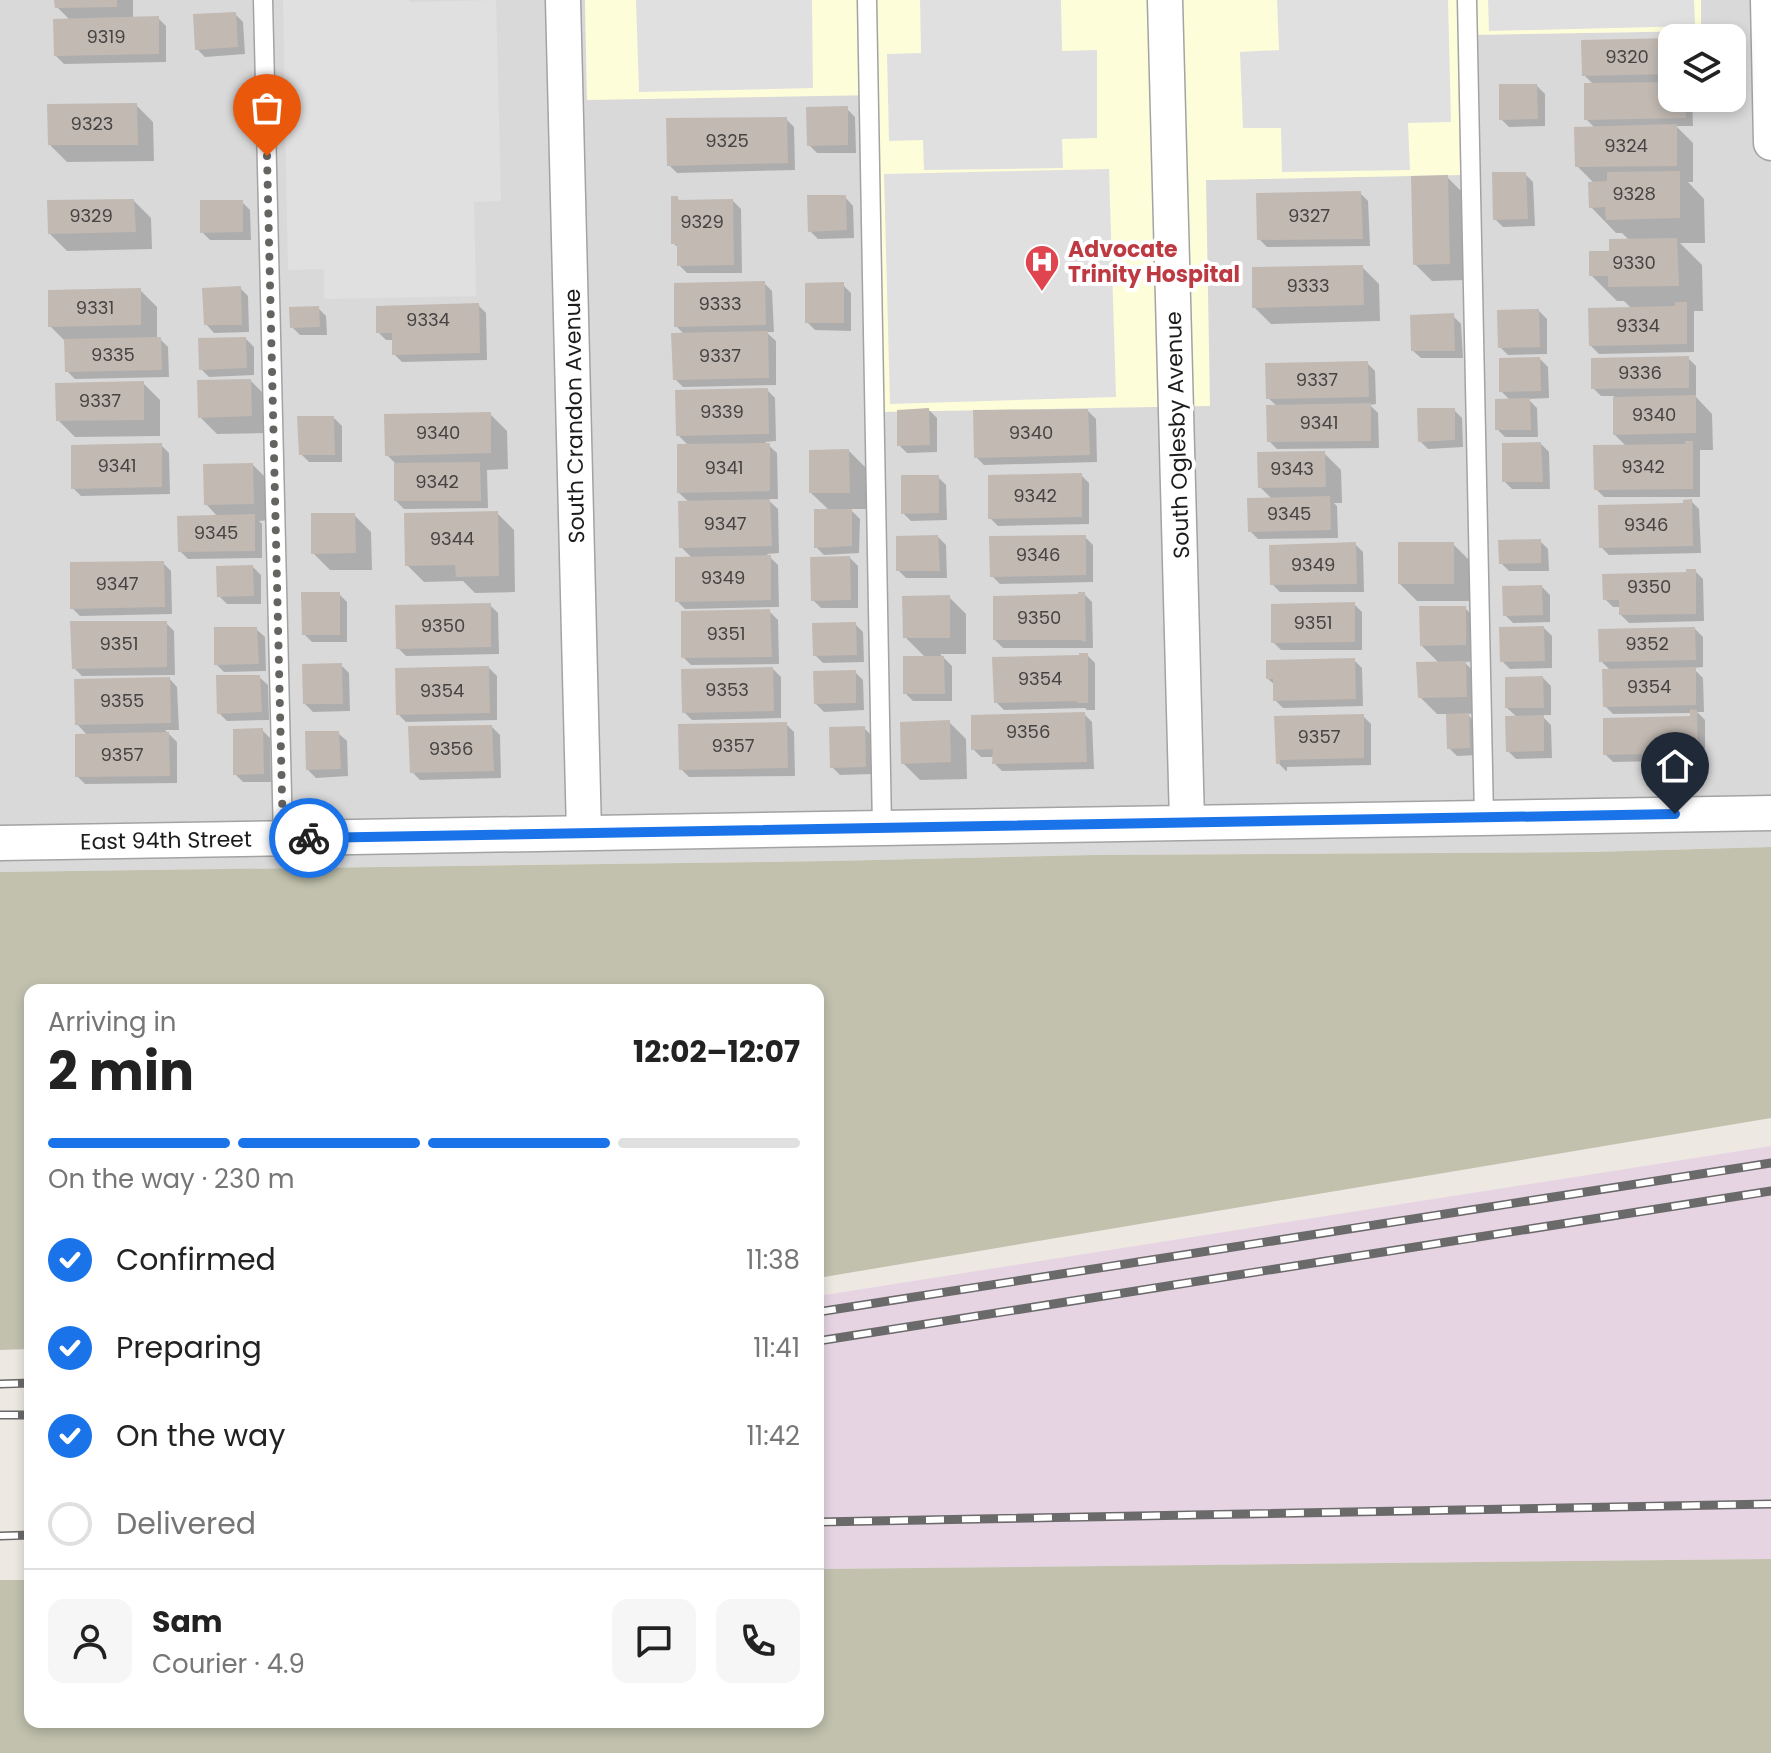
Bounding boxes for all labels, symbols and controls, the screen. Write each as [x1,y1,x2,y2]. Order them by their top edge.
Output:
house number: 9319 [86,24,126,49]
map controls [1658,24,1746,112]
button: layers [1658,24,1746,112]
house number: 9320 [1605,44,1649,69]
pin [233,74,301,156]
icon: bag [245,86,289,130]
house number: 9323 [71,111,113,136]
house number: 9325 [705,128,749,153]
house number: 9324 [1604,133,1648,158]
house number: 9328 [1612,181,1656,206]
house number: 9329 [69,203,113,228]
house number: 9327 [1288,203,1330,228]
house number: 9329 [680,209,724,234]
place label: Advocate Trinity Hospital [1068,234,1240,290]
hospital icon: Advocate Trinity Hospital [1023,243,1061,293]
house number: 9330 [1612,250,1656,275]
house number: 9333 [1286,273,1330,298]
street label: South Crandon Avenue [557,288,592,544]
house number: 9333 [698,291,742,316]
house number: 9331 [76,295,114,320]
house number: 9334 [406,307,450,332]
street label: South Oglesby Avenue [1158,311,1197,559]
house number: 9334 [1616,313,1660,338]
house number: 9335 [91,342,135,367]
house number: 9337 [699,343,741,368]
house number: 9336 [1618,360,1662,385]
house number: 9337 [1296,367,1338,392]
house number: 9337 [79,388,121,413]
house number: 9339 [700,399,744,424]
house number: 9340 [1632,402,1676,427]
house number: 9341 [1299,410,1339,435]
house number: 9340 [416,420,460,445]
house number: 9340 [1009,420,1053,445]
house number: 9341 [97,453,137,478]
house number: 9342 [1621,454,1665,479]
house number: 9341 [704,455,744,480]
house number: 9343 [1270,456,1314,481]
house number: 9342 [415,469,459,494]
house number: 9342 [1013,483,1057,508]
house number: 9345 [1267,501,1311,526]
house number: 9347 [703,511,747,536]
house number: 9346 [1624,512,1668,537]
house number: 9345 [194,520,238,545]
house number: 9344 [430,526,474,551]
house number: 9346 [1016,542,1060,567]
house number: 9349 [1291,552,1335,577]
house number: 9349 [701,565,745,590]
house number: 9347 [95,571,139,596]
house number: 9350 [1627,574,1671,599]
house number: 9350 [1017,605,1061,630]
house number: 9351 [1293,610,1333,635]
house number: 9350 [421,613,465,638]
house number: 9351 [706,621,746,646]
house number: 9351 [99,631,139,656]
house number: 9352 [1625,631,1669,656]
house number: 9354 [1018,666,1062,691]
house number: 9354 [1627,674,1671,699]
house number: 9353 [705,677,749,702]
house number: 9354 [420,678,464,703]
house number: 9355 [100,688,144,713]
house number: 9356 [1006,719,1050,744]
house number: 9357 [1297,724,1341,749]
pin [1641,732,1709,814]
house number: 9357 [711,733,755,758]
house number: 9356 [429,736,473,761]
house number: 9357 [100,742,144,767]
icon: home [1653,744,1697,788]
courier [269,798,349,878]
icon: bike [287,816,331,860]
street label: East 94th Street [80,824,252,857]
text: Arriving in [48,1004,177,1040]
text: 12:02–12:07 [633,1030,800,1073]
text: 2 min [48,1035,194,1108]
text: On the way · 230 m [48,1161,294,1197]
icon: check [48,1238,92,1282]
text: Confirmed [116,1238,276,1281]
text: 11:38 [746,1242,800,1278]
icon: check [48,1326,92,1370]
text: Preparing [116,1326,262,1369]
text: 11:41 [753,1330,800,1366]
icon: check [48,1414,92,1458]
text: On the way [116,1414,285,1457]
text: 11:42 [747,1418,800,1454]
text: Delivered [116,1502,256,1545]
button: person [48,1599,132,1683]
button: chat [612,1599,696,1683]
button: phone [716,1599,800,1683]
text: Sam [152,1600,223,1643]
text: Courier · 4.9 [152,1646,305,1682]

